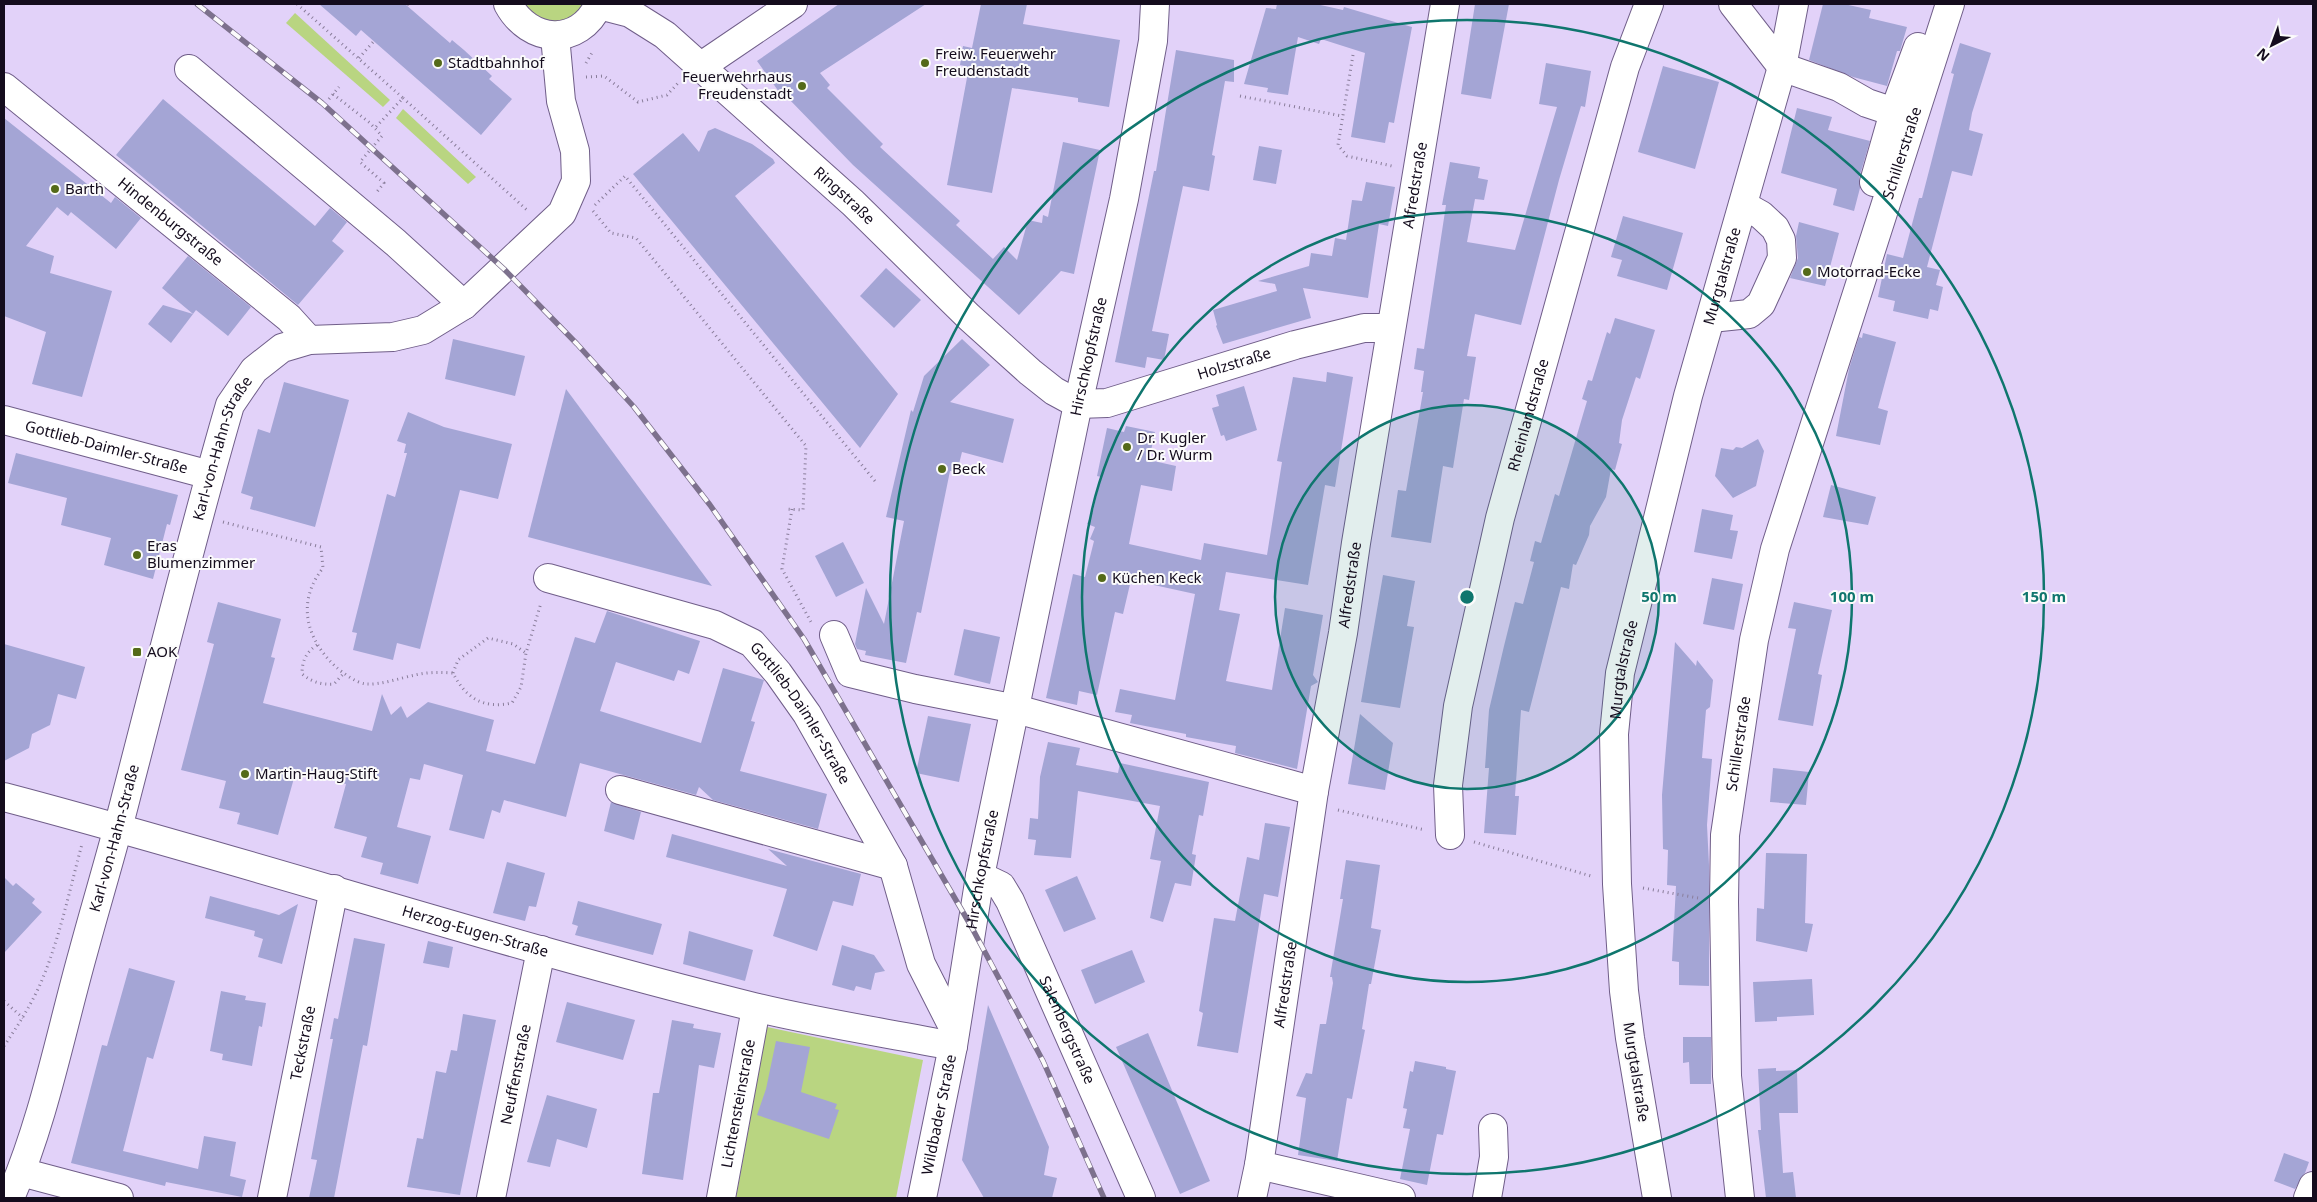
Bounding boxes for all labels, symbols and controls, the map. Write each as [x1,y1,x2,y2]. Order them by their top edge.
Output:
north arrow [2247,20,2297,70]
place label: Freiw. Feuerwehr Freudenstadt [935,43,1056,80]
text: N [2252,44,2274,66]
place label: Stadtbahnhof [448,52,545,72]
marker: Stadtbahnhof [432,57,444,69]
marker: Freiw. Feuerwehr Freudenstadt [919,57,931,69]
place label: Feuerwehrhaus Freudenstadt [682,66,793,103]
marker: Feuerwehrhaus Freudenstadt [796,80,808,92]
street label: Schillerstraße [1877,104,1925,202]
street label: Alfredstraße [1397,140,1431,230]
street label: Ringstraße [810,162,880,228]
street label: Hindenburgstraße [114,172,228,270]
place label: Barth [65,178,104,198]
marker: Barth [49,183,61,195]
street label: Murgtalstraße [1698,225,1745,327]
place label: Motorrad-Ecke [1817,261,1921,281]
marker: Motorrad-Ecke [1801,266,1813,278]
street label: Hirschkopfstraße [1065,295,1111,418]
street label: Holzstraße [1195,342,1273,384]
street label: Rheinlandstraße [1502,356,1553,473]
street label: Karl-von-Hahn-Straße [187,372,256,522]
street label: Gottlieb-Daimler-Straße [23,415,190,478]
place label: Dr. Kugler / Dr. Wurm [1137,427,1212,464]
marker: Dr. Kugler / Dr. Wurm [1121,441,1133,453]
place label: Beck [952,458,985,478]
marker: Beck [936,463,948,475]
place label: Eras Blumenzimmer [147,535,255,572]
street label: Alfredstraße [1333,540,1365,629]
marker: Eras Blumenzimmer [131,549,143,561]
place label: Küchen Keck [1112,567,1202,587]
marker: Küchen Keck [1096,572,1108,584]
text: 50 m [1641,586,1677,606]
text: 100 m [1830,586,1874,606]
text: 150 m [2022,586,2066,606]
centre of rings [1458,588,1476,606]
street label: Murgtalstraße [1604,618,1642,720]
street label: Gottlieb-Daimler-Straße [746,637,856,787]
place label: AOK [147,641,178,661]
marker: AOK [131,646,143,658]
street label: Schillerstraße [1721,695,1755,792]
street label: Karl-von-Hahn-Straße [84,762,143,914]
place label: Martin-Haug-Stift [255,763,378,783]
marker: Martin-Haug-Stift [239,768,251,780]
street label: Hirschkopfstraße [961,808,1003,931]
street label: Herzog-Eugen-Straße [400,900,551,961]
street label: Alfredstraße [1268,940,1301,1029]
street label: Salenbergstraße [1035,973,1101,1087]
street label: Teckstraße [285,1004,319,1082]
street label: Murgtalstraße [1619,1021,1655,1123]
street label: Neuffenstraße [495,1022,535,1126]
street label: Lichtensteinstraße [716,1037,759,1169]
street label: Wildbader Straße [916,1053,960,1176]

